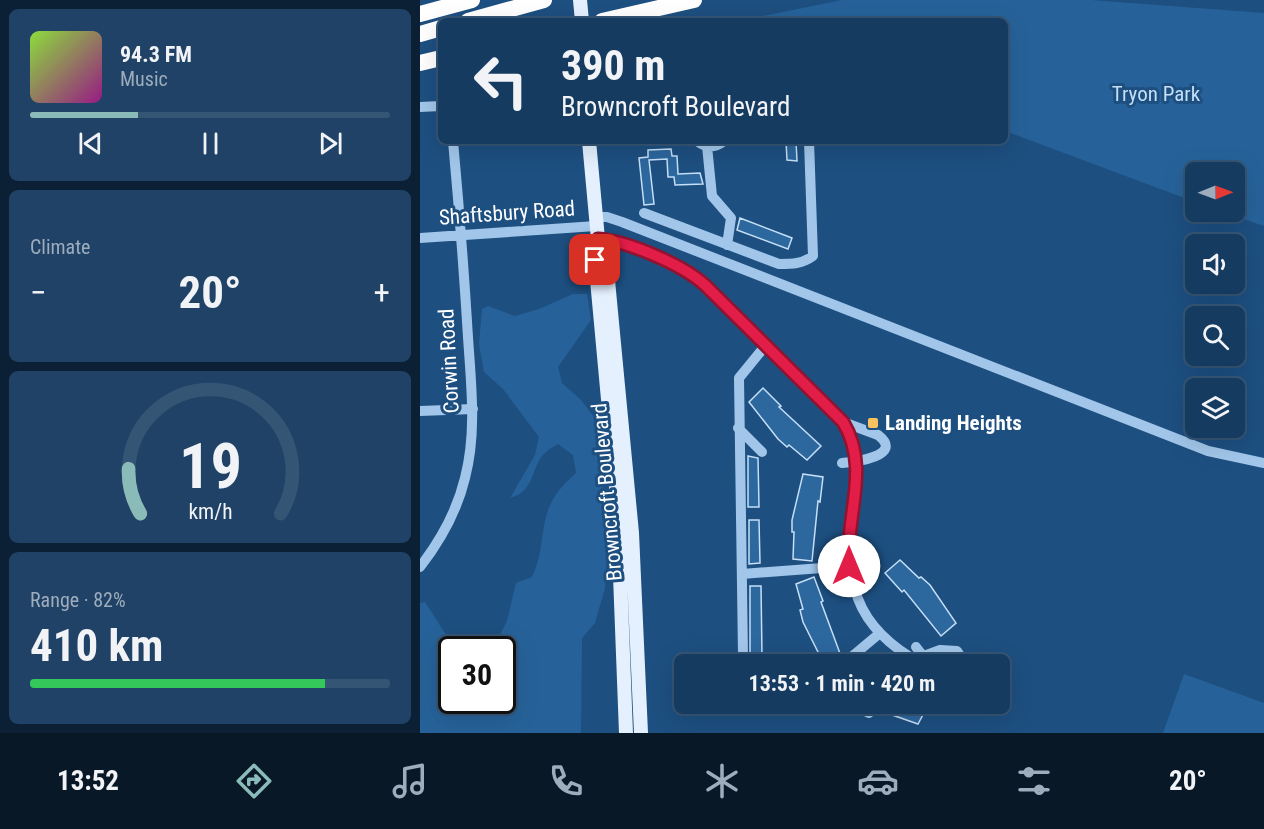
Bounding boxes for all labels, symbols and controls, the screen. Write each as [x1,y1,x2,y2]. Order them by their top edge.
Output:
text: 390 m [561,41,666,90]
text: 94.3 FM [120,42,192,67]
icon: left [462,42,540,120]
text: Music [120,67,168,91]
park label: Tryon Park [1112,82,1201,106]
text: Browncroft Boulevard [561,91,790,123]
icon: previous [74,127,107,160]
icon: pause [194,127,227,160]
icon: next [314,127,347,160]
north arrow [1185,162,1245,222]
map controls [1185,162,1245,438]
street label: Shaftsbury Road [438,196,576,230]
pin [569,234,620,285]
button: sound [1185,234,1245,294]
text: Climate [30,235,90,259]
icon: arrive [578,243,611,276]
text: 20° [179,266,242,319]
text: − [30,273,47,312]
text: + [374,273,390,312]
button: search [1185,306,1245,366]
street label: Corwin Road [434,308,464,414]
button: layers [1185,378,1245,438]
street label: Browncroft Boulevard [587,402,627,582]
place label: Landing Heights [885,411,1022,435]
marker: Landing Heights [866,416,880,430]
text: 19 [178,430,242,503]
text: km/h [188,499,232,524]
position arrow [817,534,881,598]
text: Range · 82% [30,588,126,612]
text: 410 km [30,619,163,672]
speed limit sign: 30 [438,636,516,714]
text: 13:53 · 1 min · 420 m [749,671,935,696]
icon: directions [233,760,275,802]
icon: music [389,760,431,802]
icon: phone [545,760,587,802]
icon: climate [701,760,743,802]
icon: car [857,760,899,802]
icon: filters [1013,760,1055,802]
text: 13:52 [57,765,119,797]
text: 20° [1169,765,1207,797]

